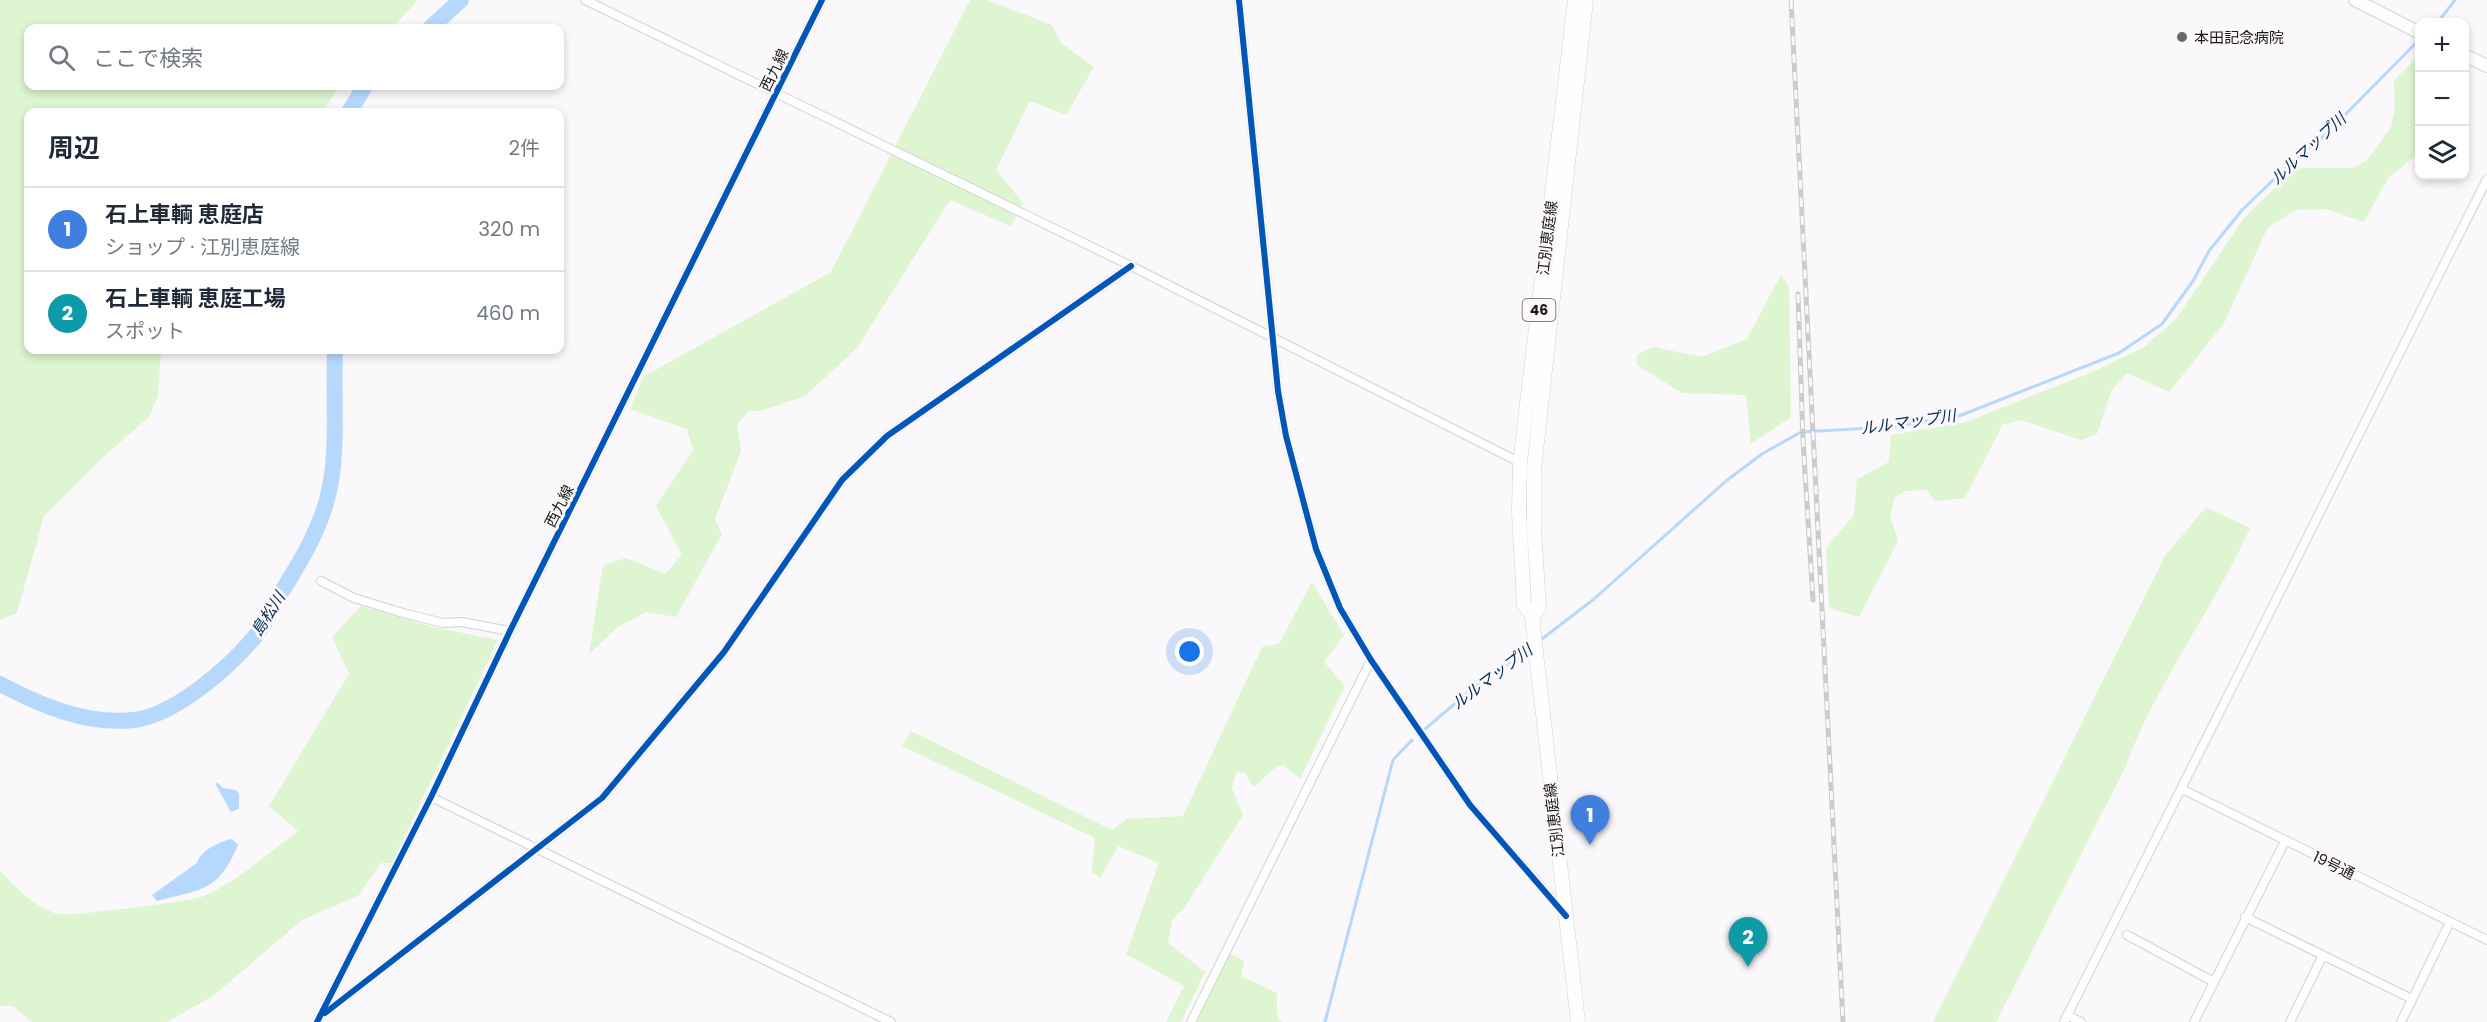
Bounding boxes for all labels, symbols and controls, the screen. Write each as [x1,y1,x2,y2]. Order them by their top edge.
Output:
map controls [2415,18,2469,180]
button: + [2415,18,2469,72]
search box [24,24,564,90]
place label: 本田記念病院 [2194,27,2284,48]
marker: 本田記念病院 [2175,30,2189,44]
icon: search [45,41,78,74]
text: ここで検索 [93,43,203,74]
street label: 西九線 [755,45,793,95]
button: − [2415,72,2469,126]
water label: ルルマップ川 [2265,106,2352,190]
button: layers [2415,126,2469,180]
text: 周辺 [48,130,100,166]
text: 2件 [509,134,540,162]
text: 石上車輌 恵庭店 [105,199,264,230]
street label: 江別恵庭線 [1532,199,1562,277]
text: 1 [64,215,71,243]
text: 320 m [478,215,540,243]
text: ショップ · 江別恵庭線 [105,233,300,261]
text: 石上車輌 恵庭工場 [105,283,286,314]
text: 2 [62,299,73,327]
text: 460 m [476,299,540,327]
road number: 46 [1522,299,1556,321]
text: スポット [105,317,185,345]
water label: ルルマップ川 [1859,404,1959,440]
street label: 西九線 [539,481,579,531]
water label: 島松川 [246,586,292,640]
your location [1175,637,1204,666]
water label: ルルマップ川 [1447,638,1539,715]
street label: 江別恵庭線 [1539,781,1569,859]
pin: 1 [1570,796,1610,845]
street label: 19号通 [2310,846,2358,884]
pin: 2 [1728,918,1768,967]

